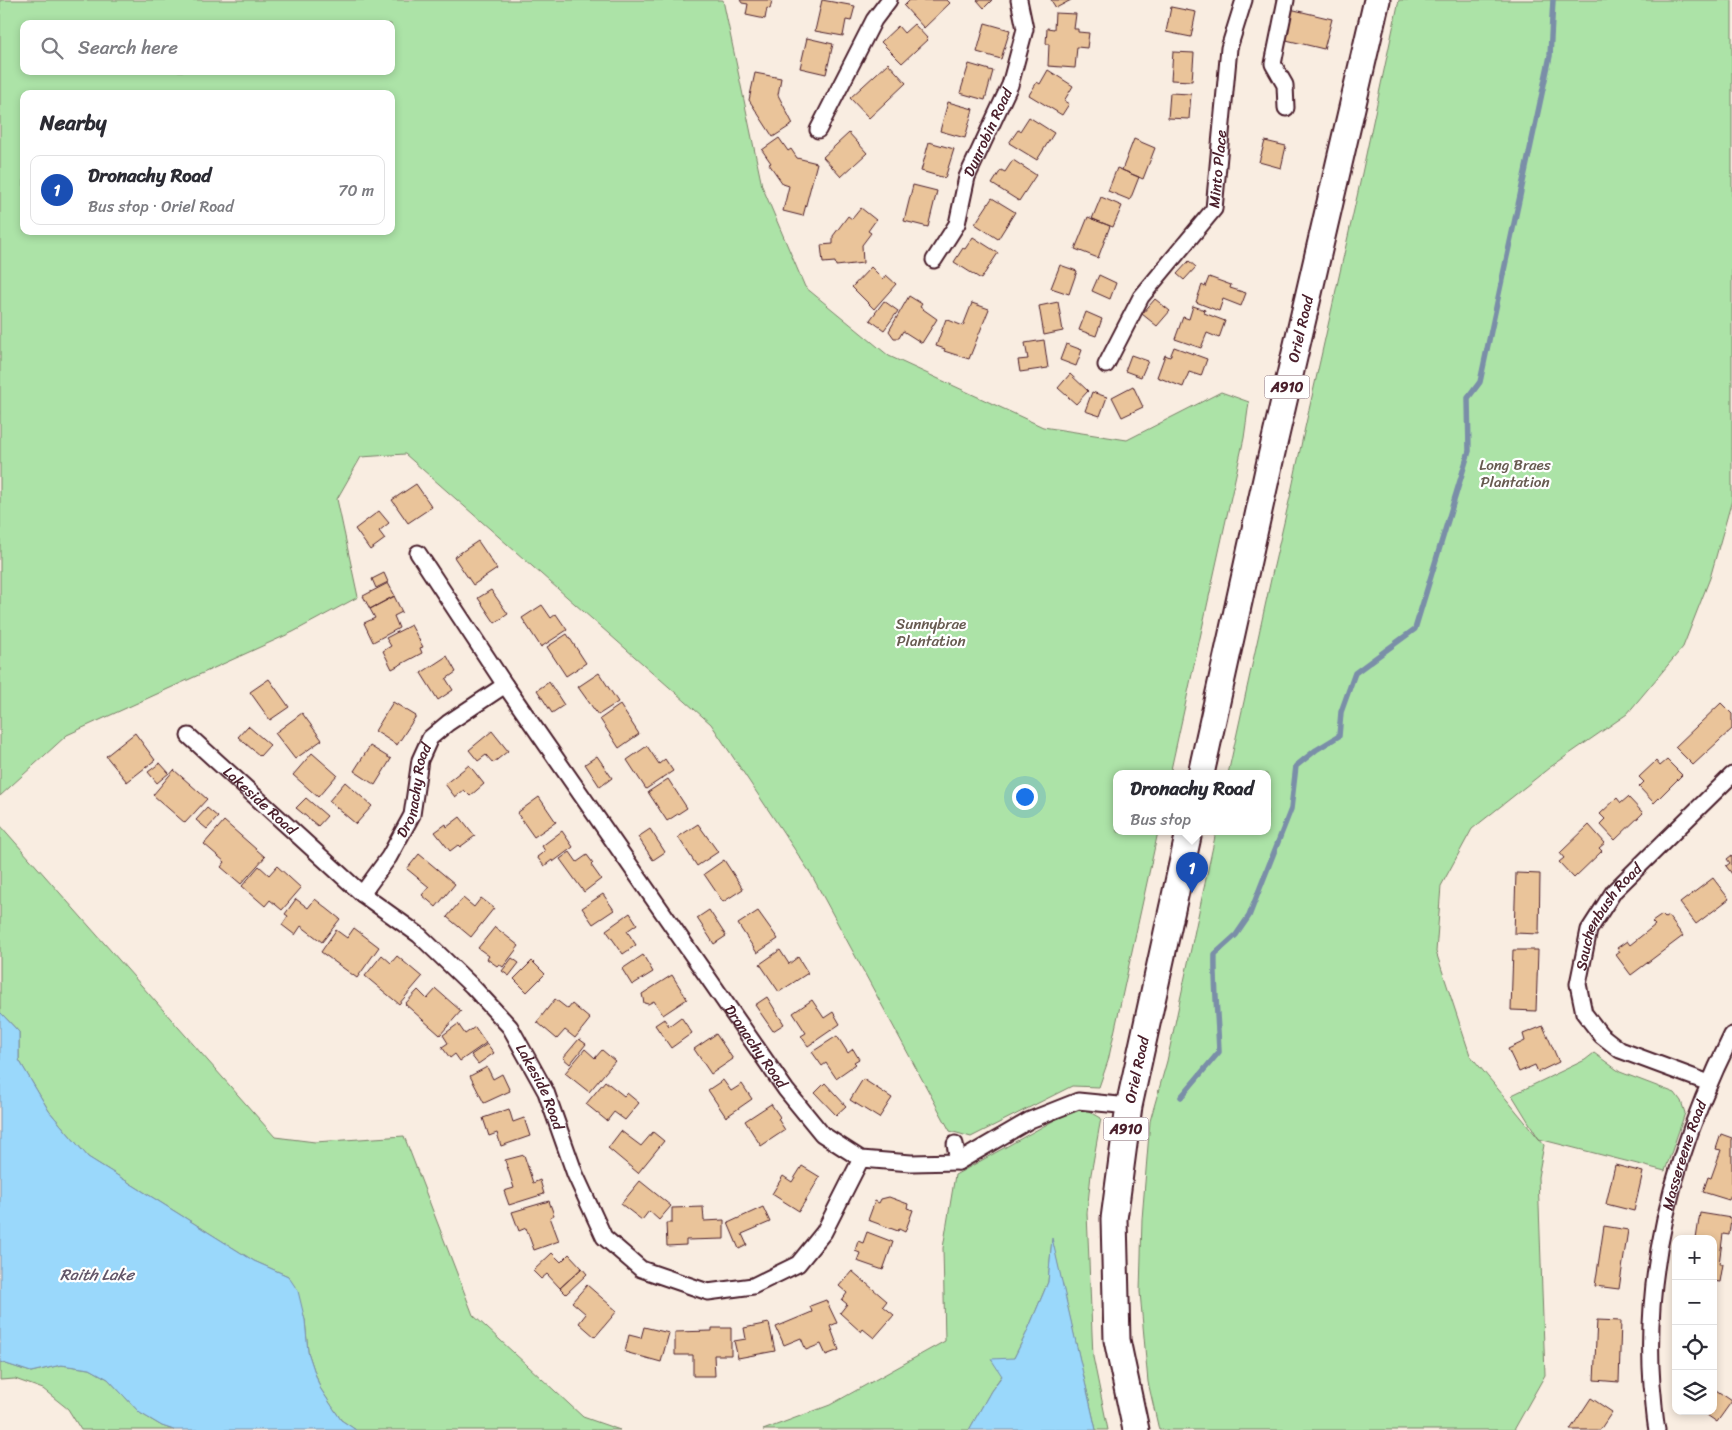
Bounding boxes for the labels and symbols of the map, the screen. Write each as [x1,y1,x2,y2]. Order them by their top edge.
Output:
street label: Dunrobin Road [956,83,1020,181]
street label: Minto Place [1201,128,1234,209]
street label: Oriel Road [1280,292,1321,365]
road number: A910 [1264,376,1310,398]
park label: Long Braes Plantation [1479,452,1551,495]
park label: Sunnybrae Plantation [896,611,966,654]
street label: Dronachy Road [389,738,440,843]
street label: Lakeside Road [217,760,304,842]
your location [1012,784,1038,810]
pin: 1 [1176,852,1208,893]
street label: Sauchenbush Road [1568,856,1649,973]
street label: Dronachy Road [717,999,795,1095]
street label: Oriel Road [1117,1033,1157,1106]
street label: Lakeside Road [509,1039,572,1134]
street label: Massereene Road [1655,1095,1715,1213]
road number: A910 [1104,1118,1148,1140]
water label: Raith Lake [60,1260,136,1289]

